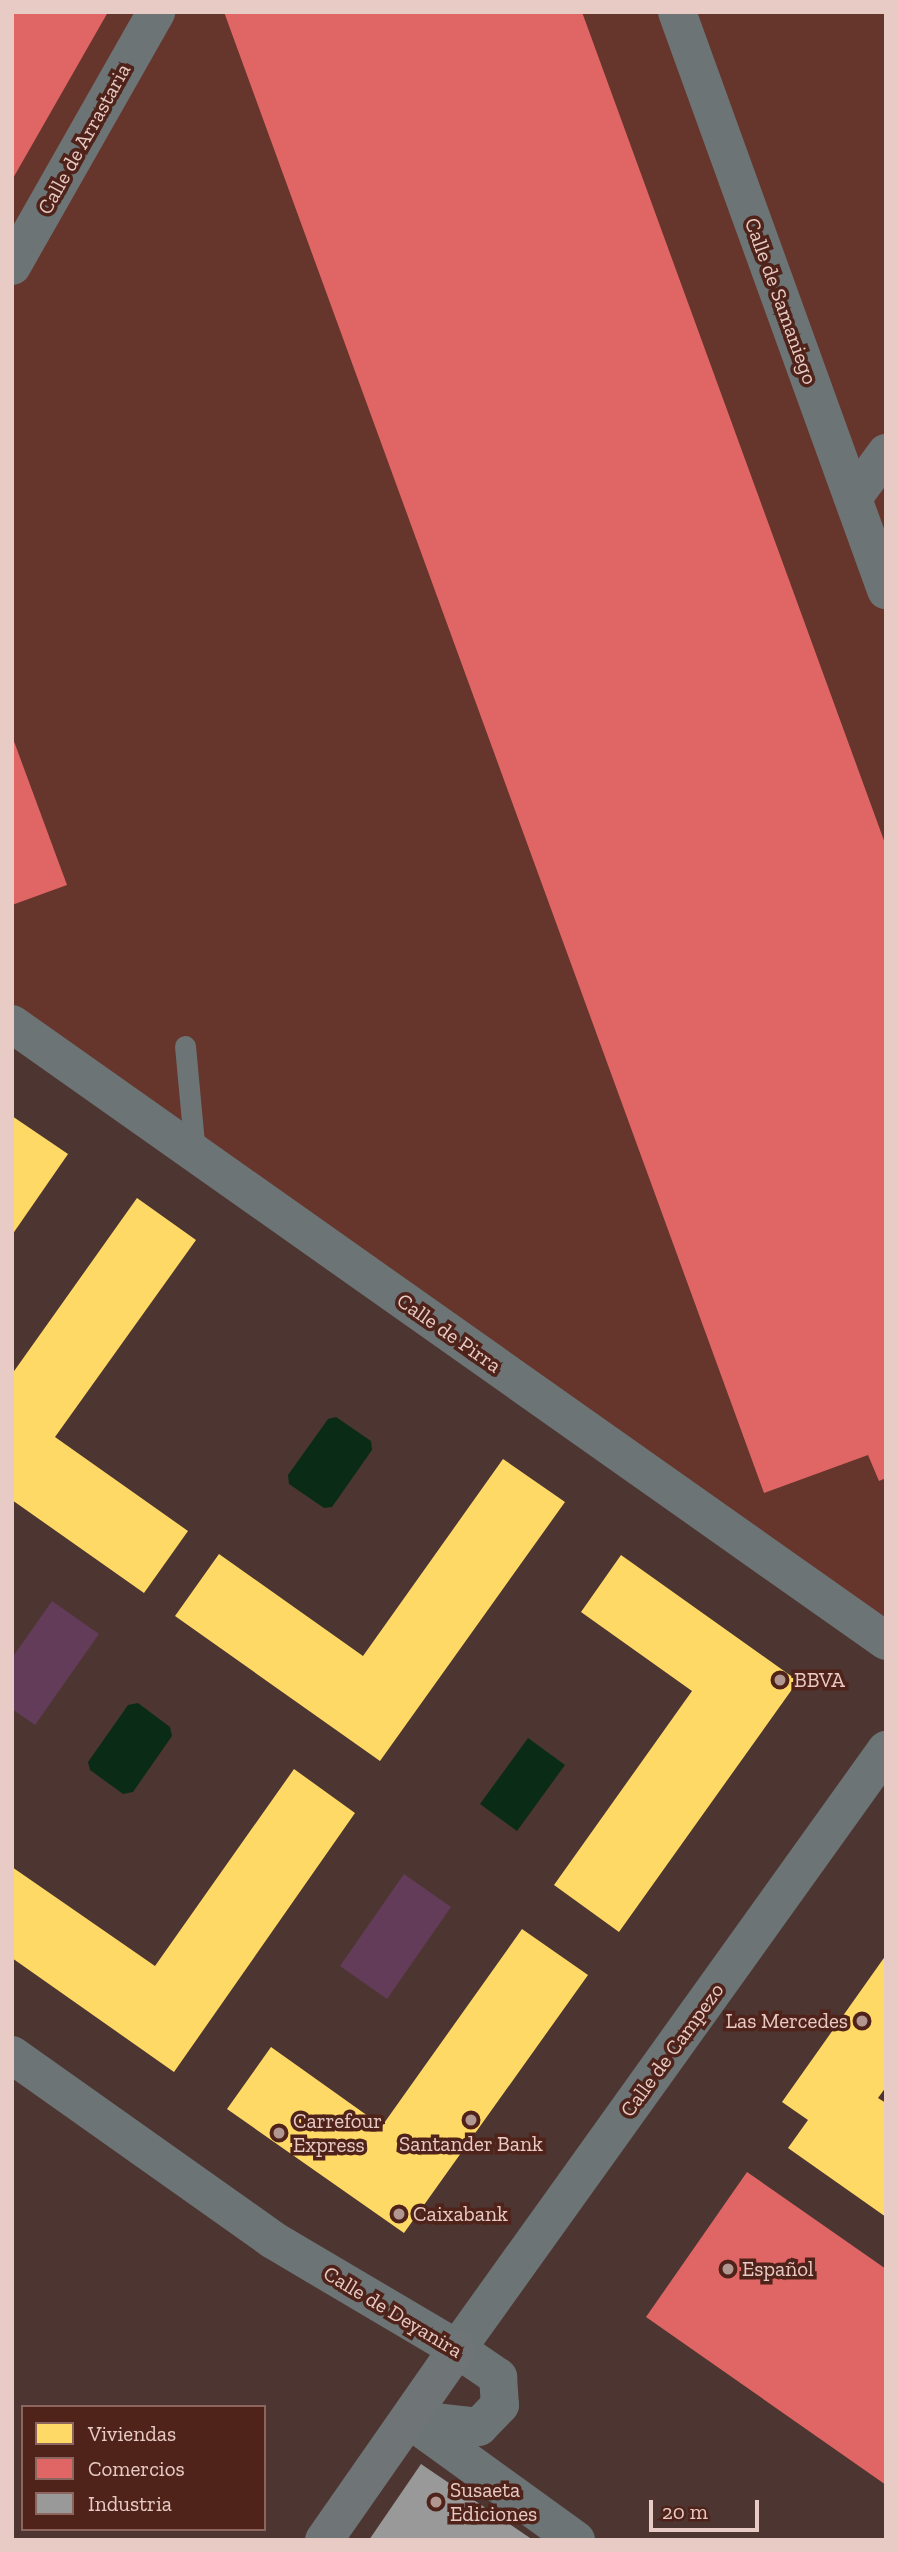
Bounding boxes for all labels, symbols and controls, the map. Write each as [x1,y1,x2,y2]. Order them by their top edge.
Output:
street label: Calle de Arrastaria [32,59,136,219]
street label: Calle de Samaniego [739,214,823,388]
street label: Calle de Pirra [392,1288,506,1378]
place label: BBVA [794,1667,845,1693]
marker: BBVA [772,1672,788,1688]
street label: Calle de Campezo [615,1978,729,2122]
place label: Las Mercedes [726,2008,848,2034]
marker: Las Mercedes [854,2013,870,2029]
place label: Carrefour Express [293,2108,382,2158]
marker: Santander Bank [463,2112,479,2128]
marker: Carrefour Express [271,2125,287,2141]
place label: Santander Bank [399,2131,543,2157]
place label: Caixabank [413,2201,508,2227]
marker: Caixabank [391,2206,407,2222]
place label: Español [742,2256,814,2282]
street label: Calle de Deyanira [319,2261,467,2363]
marker: Español [720,2261,736,2277]
legend [21,2405,266,2531]
text: Viviendas [88,2421,176,2446]
text: Comercios [88,2456,185,2481]
place label: Susaeta Ediciones [450,2477,537,2527]
scale bar [653,2486,763,2530]
text: Industria [88,2491,172,2516]
marker: Susaeta Ediciones [428,2494,444,2510]
text: 20 m [662,2499,708,2524]

